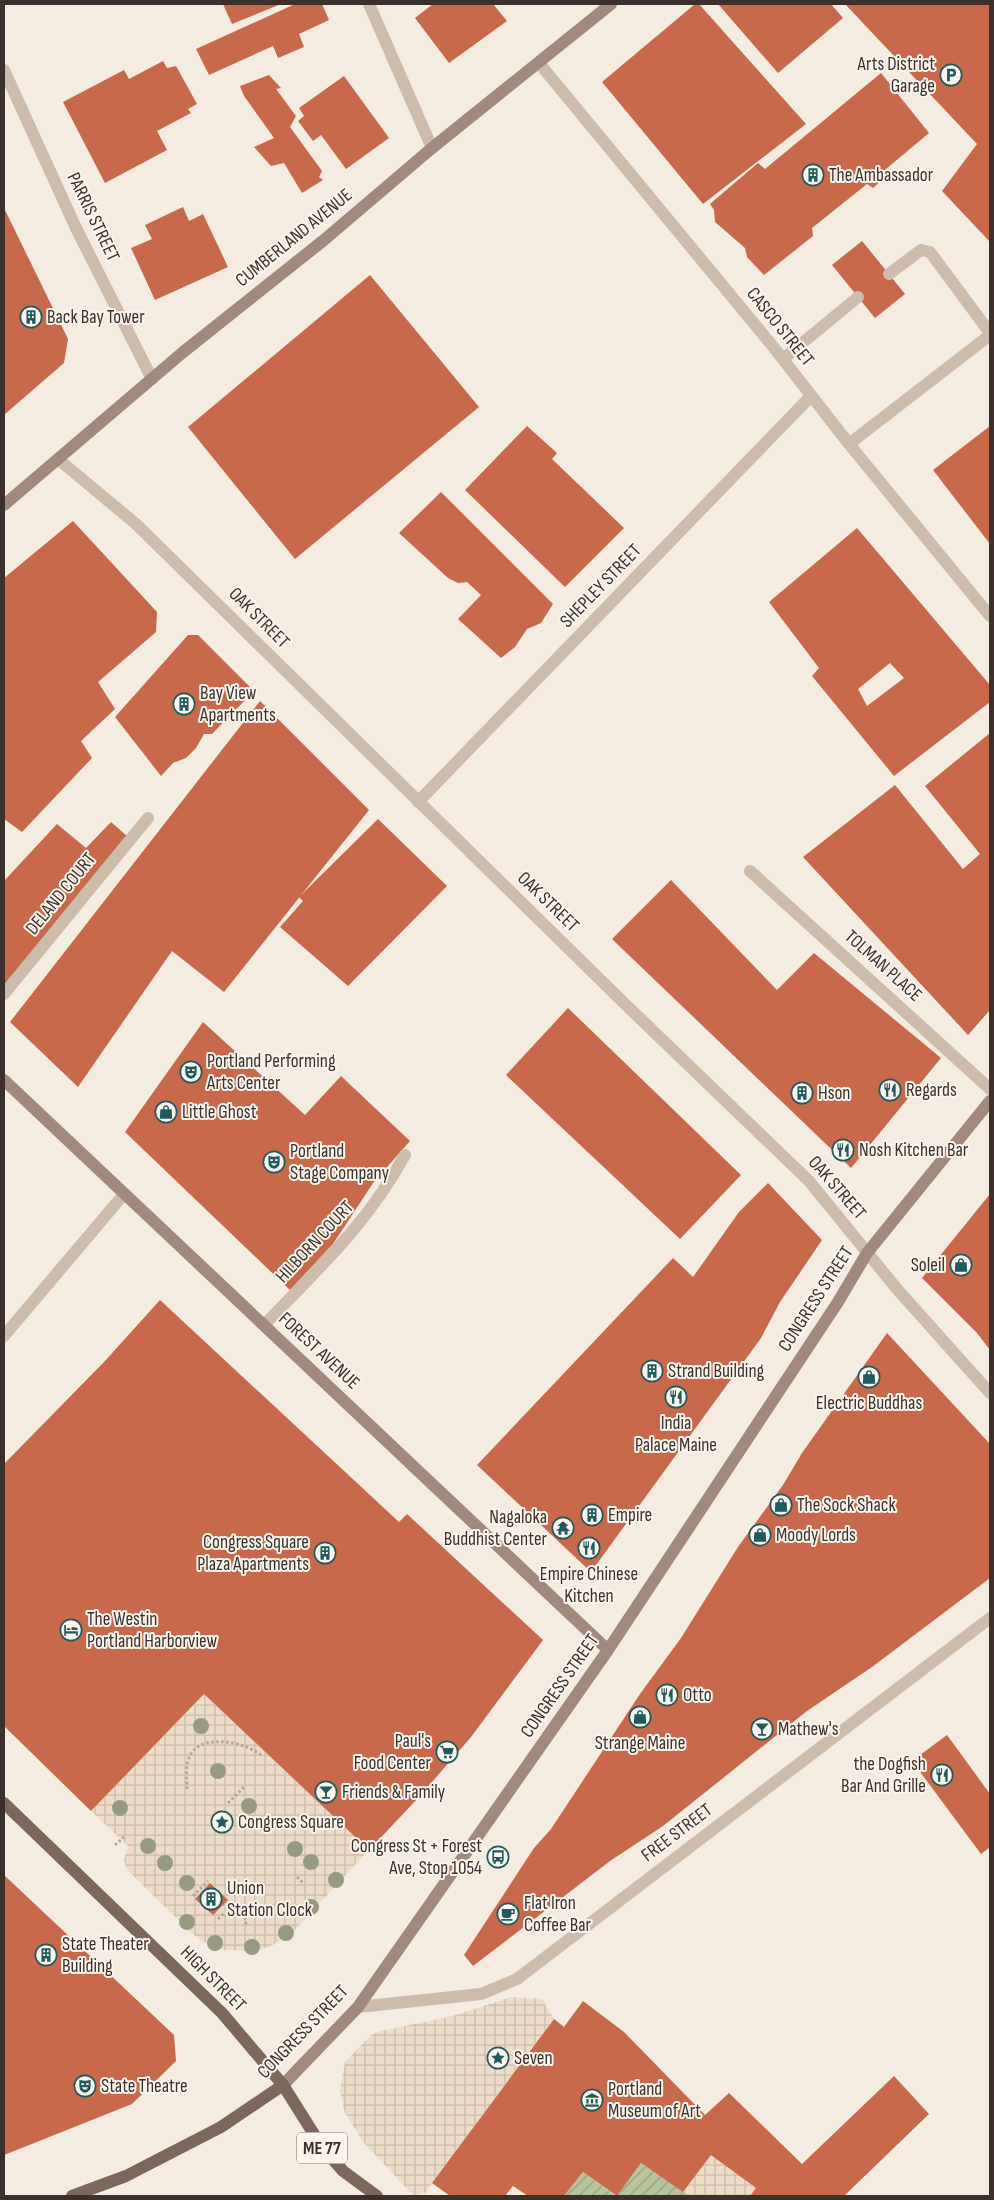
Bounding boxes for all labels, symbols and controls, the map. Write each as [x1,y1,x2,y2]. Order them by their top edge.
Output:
place label: Arts District Garage [857,53,935,98]
parking icon: Arts District Garage [939,63,963,87]
building icon: The Ambassador [801,163,825,187]
place label: The Ambassador [829,164,934,187]
street label: PARRIS STREET [62,169,125,265]
street label: CUMBERLAND AVENUE [231,184,357,292]
street label: CASCO STREET [741,283,819,371]
building icon: Back Bay Tower [19,305,43,329]
place label: Back Bay Tower [47,306,145,329]
street label: SHEPLEY STREET [555,539,647,633]
street label: OAK STREET [224,583,295,654]
place label: Bay View Apartments [199,682,276,727]
building icon: Bay View Apartments [172,692,196,716]
street label: DELAND COURT [21,848,101,940]
street label: OAK STREET [512,867,584,937]
street label: TOLMAN PLACE [840,925,926,1007]
place label: Portland Performing Arts Center [206,1050,336,1095]
theatre icon: Portland Performing Arts Center [179,1060,203,1084]
restaurant icon: Regards [878,1078,902,1102]
place label: Regards [906,1079,957,1102]
building icon: Hson [790,1081,814,1105]
place label: Hson [818,1082,851,1105]
shop icon: Little Ghost [154,1100,178,1124]
place label: Little Ghost [182,1101,257,1124]
restaurant icon: Nosh Kitchen Bar [831,1138,855,1162]
place label: Nosh Kitchen Bar [859,1139,969,1162]
place label: Portland Stage Company [290,1140,390,1185]
theatre icon: Portland Stage Company [262,1150,286,1174]
street label: OAK STREET [803,1151,871,1225]
street label: HILBORN COURT [271,1196,359,1288]
street label: CONGRESS STREET [773,1242,859,1356]
shop icon: Soleil [949,1253,973,1277]
place label: Soleil [911,1254,945,1277]
street label: FOREST AVENUE [274,1308,364,1394]
building icon: Strand Building [640,1359,664,1383]
place label: Strand Building [668,1360,765,1383]
shop icon: Electric Buddhas [857,1365,881,1389]
restaurant icon: India Palace Maine [664,1385,688,1409]
place label: Electric Buddhas [816,1392,922,1415]
place label: India Palace Maine [635,1412,717,1457]
shop icon: The Sock Shack [769,1493,793,1517]
place label: The Sock Shack [797,1494,896,1517]
building icon: Empire [580,1503,604,1527]
place label: Empire [608,1504,652,1527]
place label: Nagaloka Buddhist Center [444,1506,548,1551]
temple icon: Nagaloka Buddhist Center [551,1516,575,1540]
shop icon: Moody Lords [748,1523,772,1547]
place label: Moody Lords [776,1524,856,1547]
place label: Congress Square Plaza Apartments [197,1531,309,1576]
restaurant icon: Empire Chinese Kitchen [577,1536,601,1560]
building icon: Congress Square Plaza Apartments [313,1541,337,1565]
place label: Empire Chinese Kitchen [540,1563,638,1608]
place label: The Westin Portland Harborview [87,1608,218,1653]
hotel icon: The Westin Portland Harborview [59,1618,83,1642]
street label: CONGRESS STREET [516,1630,604,1742]
restaurant icon: Otto [655,1683,679,1707]
place label: Otto [683,1684,712,1707]
shop icon: Strange Maine [628,1705,652,1729]
bar icon: Mathew's [750,1717,774,1741]
place label: Mathew's [778,1718,839,1741]
place label: Paul's Food Center [354,1730,432,1775]
place label: Strange Maine [595,1732,685,1755]
supermarket icon: Paul's Food Center [435,1740,459,1764]
place label: the Dogfish Bar And Grille [841,1753,926,1798]
restaurant icon: the Dogfish Bar And Grille [930,1763,954,1787]
bar icon: Friends & Family [314,1780,338,1804]
place label: Friends & Family [342,1781,446,1804]
street label: FREE STREET [637,1799,717,1867]
place icon: Congress Square [210,1810,234,1834]
place label: Congress Square [238,1811,344,1834]
place label: Congress St + Forest Ave, Stop 1054 [351,1835,482,1880]
bus stop icon: Congress St + Forest Ave, Stop 1054 [486,1845,510,1869]
place label: Union Station Clock [227,1877,313,1922]
building icon: Union Station Clock [199,1887,223,1911]
place label: Flat Iron Coffee Bar [524,1892,591,1937]
cafe icon: Flat Iron Coffee Bar [496,1902,520,1926]
place label: State Theater Building [62,1933,149,1978]
street label: HIGH STREET [175,1941,251,2017]
building icon: State Theater Building [34,1943,58,1967]
street label: CONGRESS STREET [253,1980,354,2084]
place icon: Seven [486,2046,510,2070]
place label: Seven [514,2047,553,2070]
theatre icon: State Theatre [73,2074,97,2098]
place label: State Theatre [101,2075,188,2098]
place label: Portland Museum of Art [608,2078,701,2123]
museum icon: Portland Museum of Art [580,2088,604,2112]
road number: ME 77 [297,2132,347,2164]

